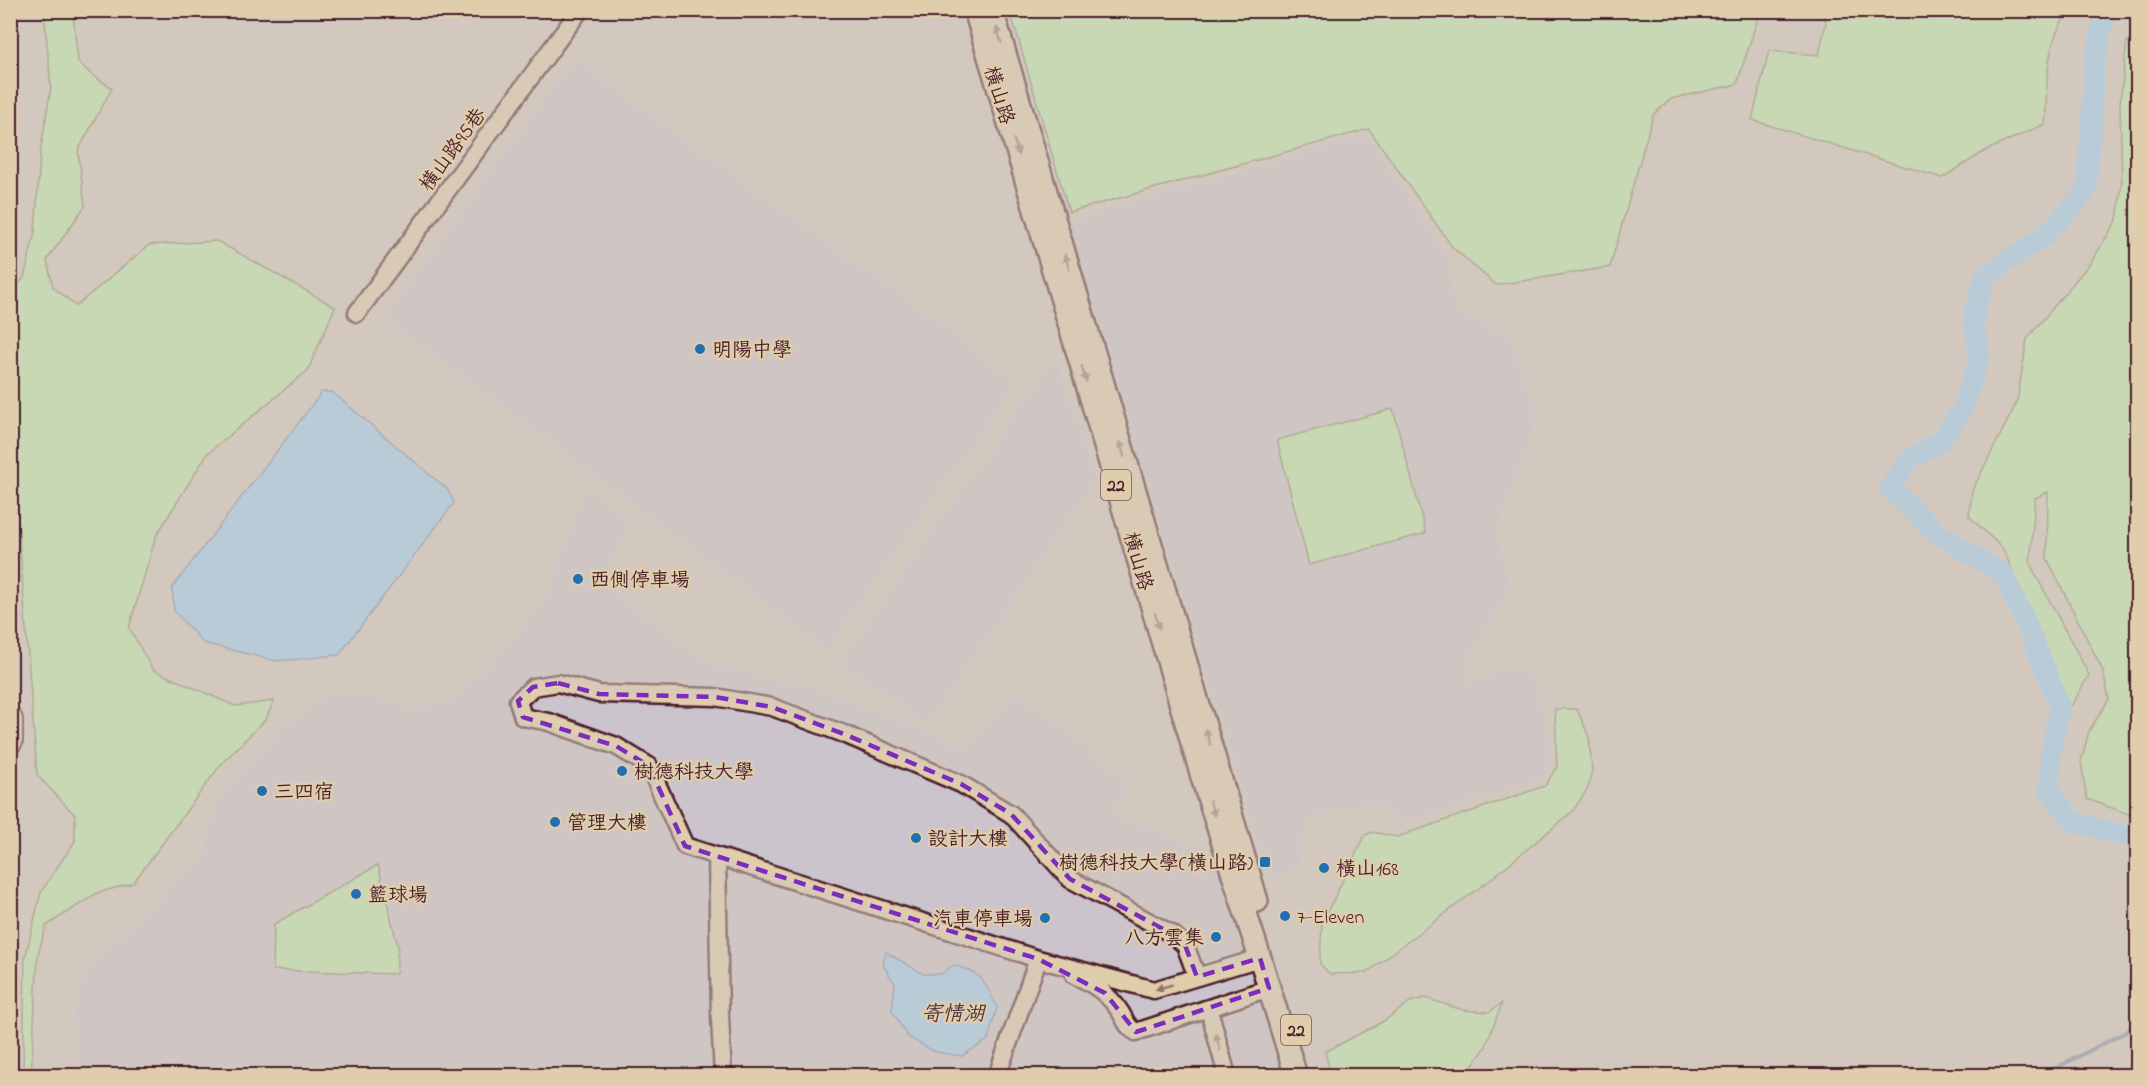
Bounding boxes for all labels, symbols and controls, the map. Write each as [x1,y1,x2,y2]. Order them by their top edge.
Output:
one-way arrow [994,26,1003,44]
street label: 橫山路 [975,63,1021,130]
street label: 橫山路95巷 [414,102,495,198]
one-way arrow [1012,138,1021,156]
one-way arrow [1062,253,1071,271]
place label: 明陽中學 [712,337,792,366]
marker: 明陽中學 [693,342,707,356]
one-way arrow [1080,365,1089,383]
one-way arrow [1117,440,1126,458]
road number: 22 [1101,470,1131,500]
street label: 橫山路 [1114,529,1159,595]
place label: 西側停車場 [590,567,690,596]
marker: 西側停車場 [571,572,585,586]
one-way arrow [1153,612,1162,630]
one-way arrow [1203,728,1212,746]
place label: 樹德科技大學 [634,759,754,788]
marker: 樹德科技大學 [615,764,629,778]
place label: 三四宿 [274,779,334,808]
marker: 三四宿 [255,784,269,798]
one-way arrow [1208,799,1218,817]
place label: 管理大樓 [567,810,647,839]
marker: 管理大樓 [548,815,562,829]
place label: 設計大樓 [928,826,1008,855]
marker: 設計大樓 [909,831,923,845]
place label: 樹德科技大學(橫山路) [1059,850,1253,879]
marker: 樹德科技大學(橫山路) [1258,855,1272,869]
place label: 橫山168 [1336,856,1399,885]
marker: 橫山168 [1317,861,1331,875]
place label: 籃球場 [368,882,428,911]
marker: 籃球場 [349,887,363,901]
place label: 7-Eleven [1297,904,1364,933]
place label: 汽車停車場 [933,906,1033,935]
marker: 7-Eleven [1278,909,1292,923]
marker: 汽車停車場 [1038,911,1052,925]
place label: 八方雲集 [1124,925,1204,954]
marker: 八方雲集 [1209,930,1223,944]
one-way arrow [1155,982,1173,992]
water label: 寄情湖 [922,1000,986,1030]
road number: 22 [1281,1015,1311,1045]
one-way arrow [1213,1033,1222,1051]

